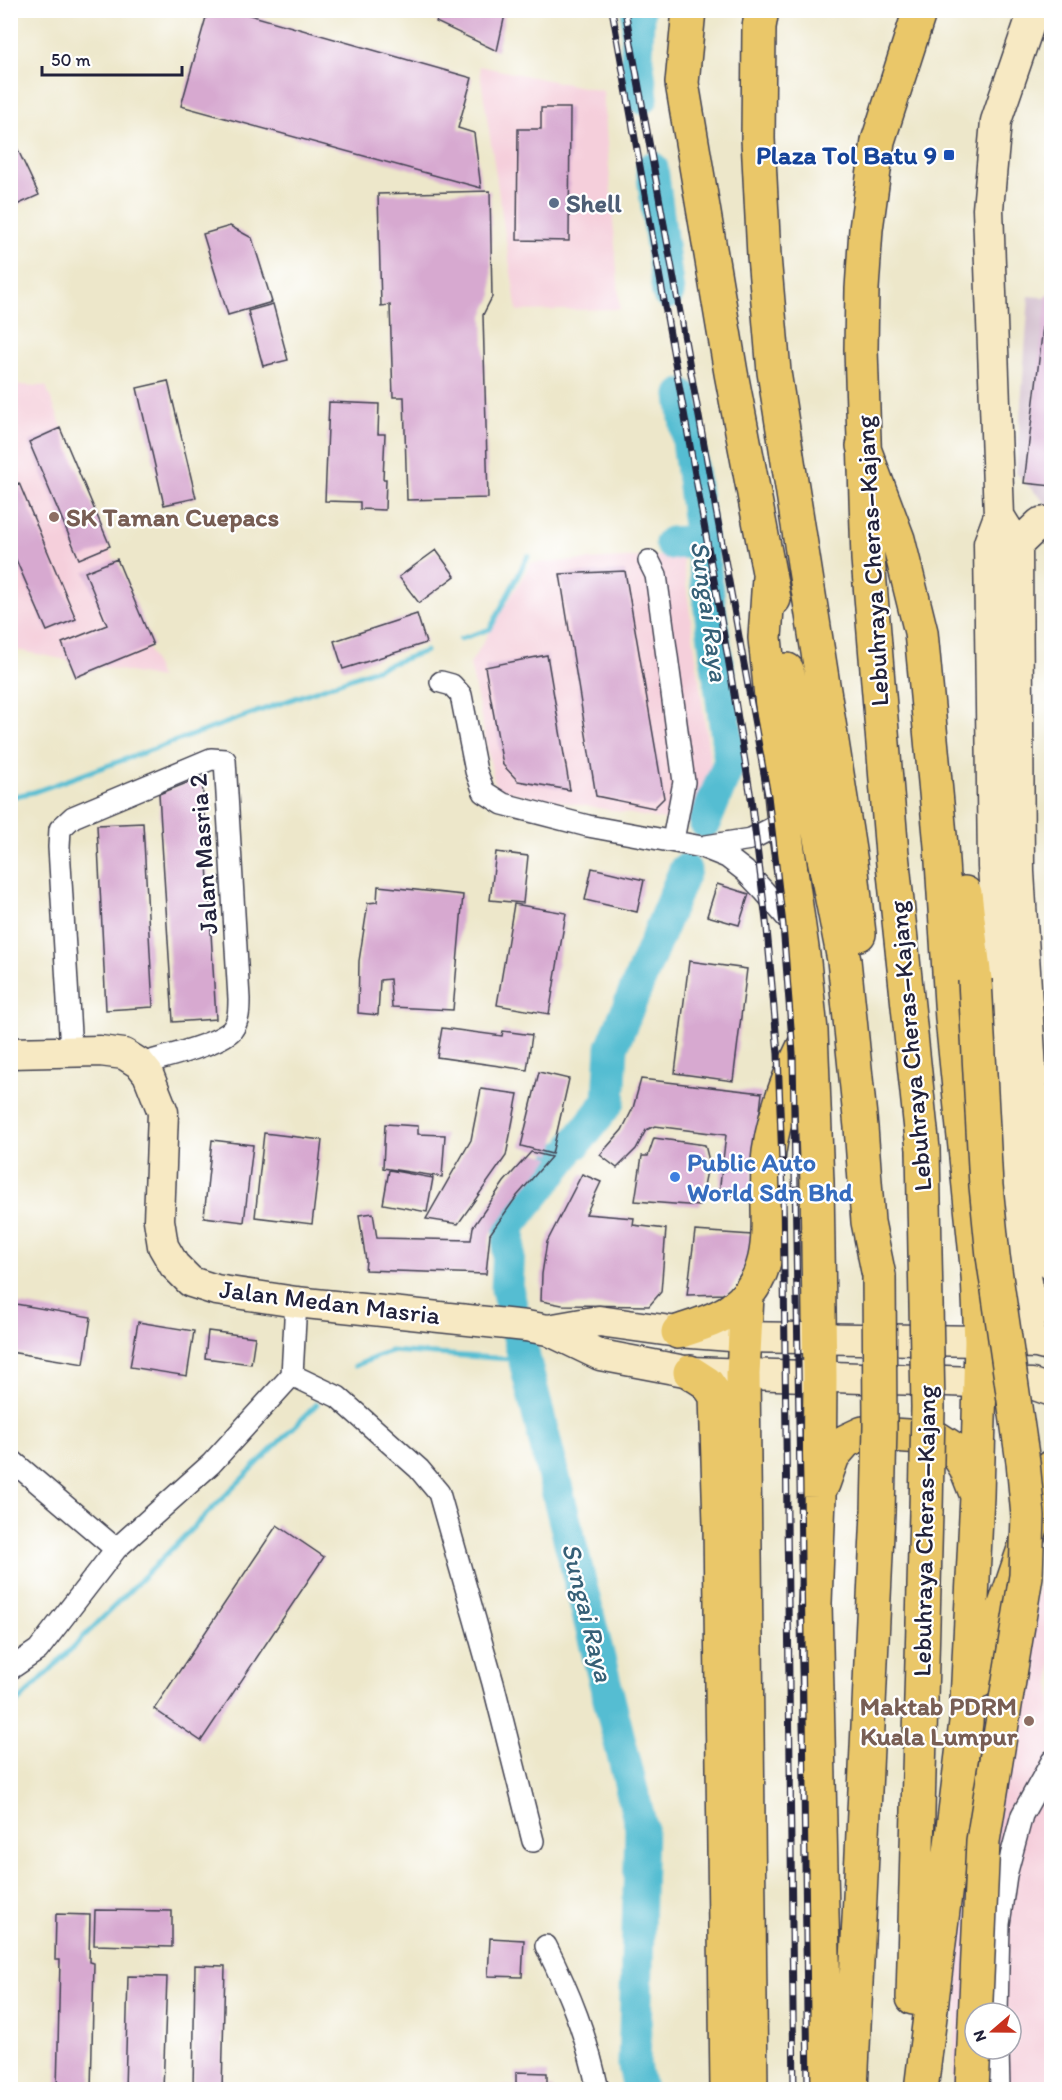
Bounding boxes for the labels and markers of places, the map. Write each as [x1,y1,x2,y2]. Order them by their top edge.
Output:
place label: Plaza Tol Batu 9 [756,139,937,171]
marker: Plaza Tol Batu 9 [942,148,956,162]
place label: Shell [566,187,622,219]
marker: Shell [547,196,561,210]
place label: SK Taman Cuepacs [66,501,279,533]
marker: SK Taman Cuepacs [47,510,61,524]
place label: Public Auto World Sdn Bhd [687,1146,854,1208]
marker: Public Auto World Sdn Bhd [668,1170,682,1184]
place label: Maktab PDRM Kuala Lumpur [860,1690,1018,1752]
marker: Maktab PDRM Kuala Lumpur [1022,1714,1036,1728]

